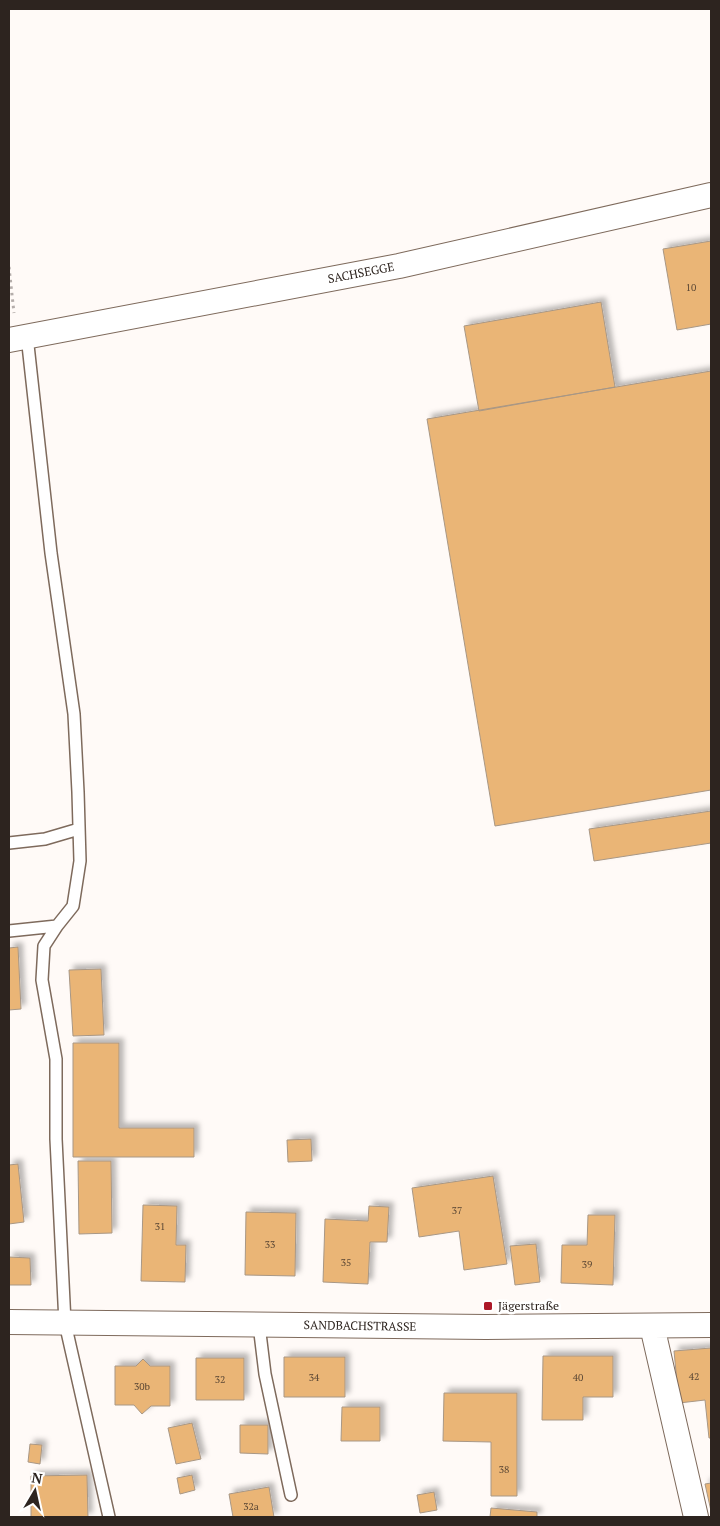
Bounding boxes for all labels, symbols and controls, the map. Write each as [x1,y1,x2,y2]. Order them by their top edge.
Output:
street label: SACHSEGGE [326,259,395,286]
house number: 10 [686,281,696,294]
house number: 37 [452,1204,462,1217]
house number: 31 [155,1220,165,1233]
house number: 33 [265,1238,275,1251]
house number: 35 [341,1256,351,1269]
house number: 39 [582,1258,592,1271]
place label: Jägerstraße [498,1298,559,1313]
marker: Jägerstraße [482,1300,494,1312]
street label: SANDBACHSTRASSE [303,1317,417,1334]
house number: 42 [689,1370,699,1383]
house number: 34 [309,1371,320,1384]
house number: 40 [573,1371,583,1384]
house number: 32 [215,1373,225,1386]
house number: 30b [134,1380,151,1393]
house number: 38 [499,1463,509,1476]
north arrow [10,1466,60,1516]
text: N [30,1467,44,1488]
house number: 32a [243,1500,259,1513]

